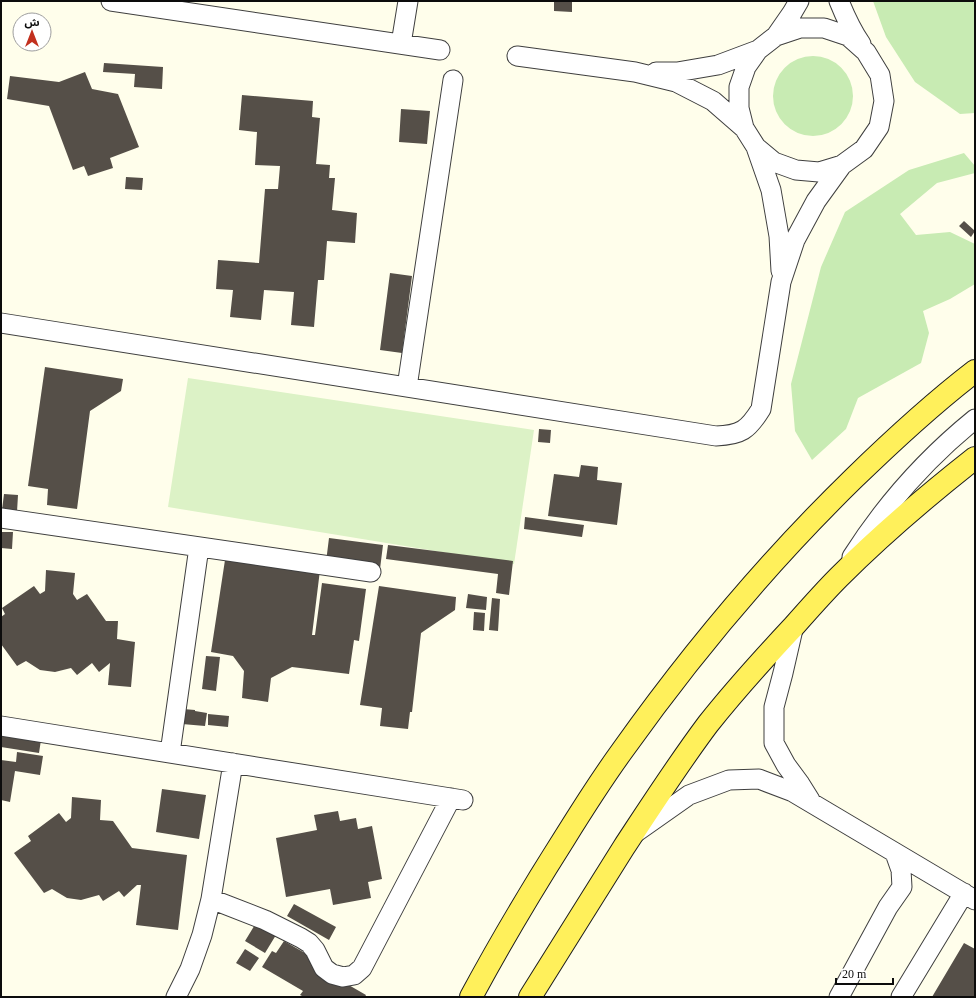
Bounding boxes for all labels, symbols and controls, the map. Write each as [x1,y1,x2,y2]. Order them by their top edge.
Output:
north arrow [12,12,52,52]
text: ش [24,16,40,29]
scale bar [836,960,893,986]
text: 20 m [842,967,867,981]

